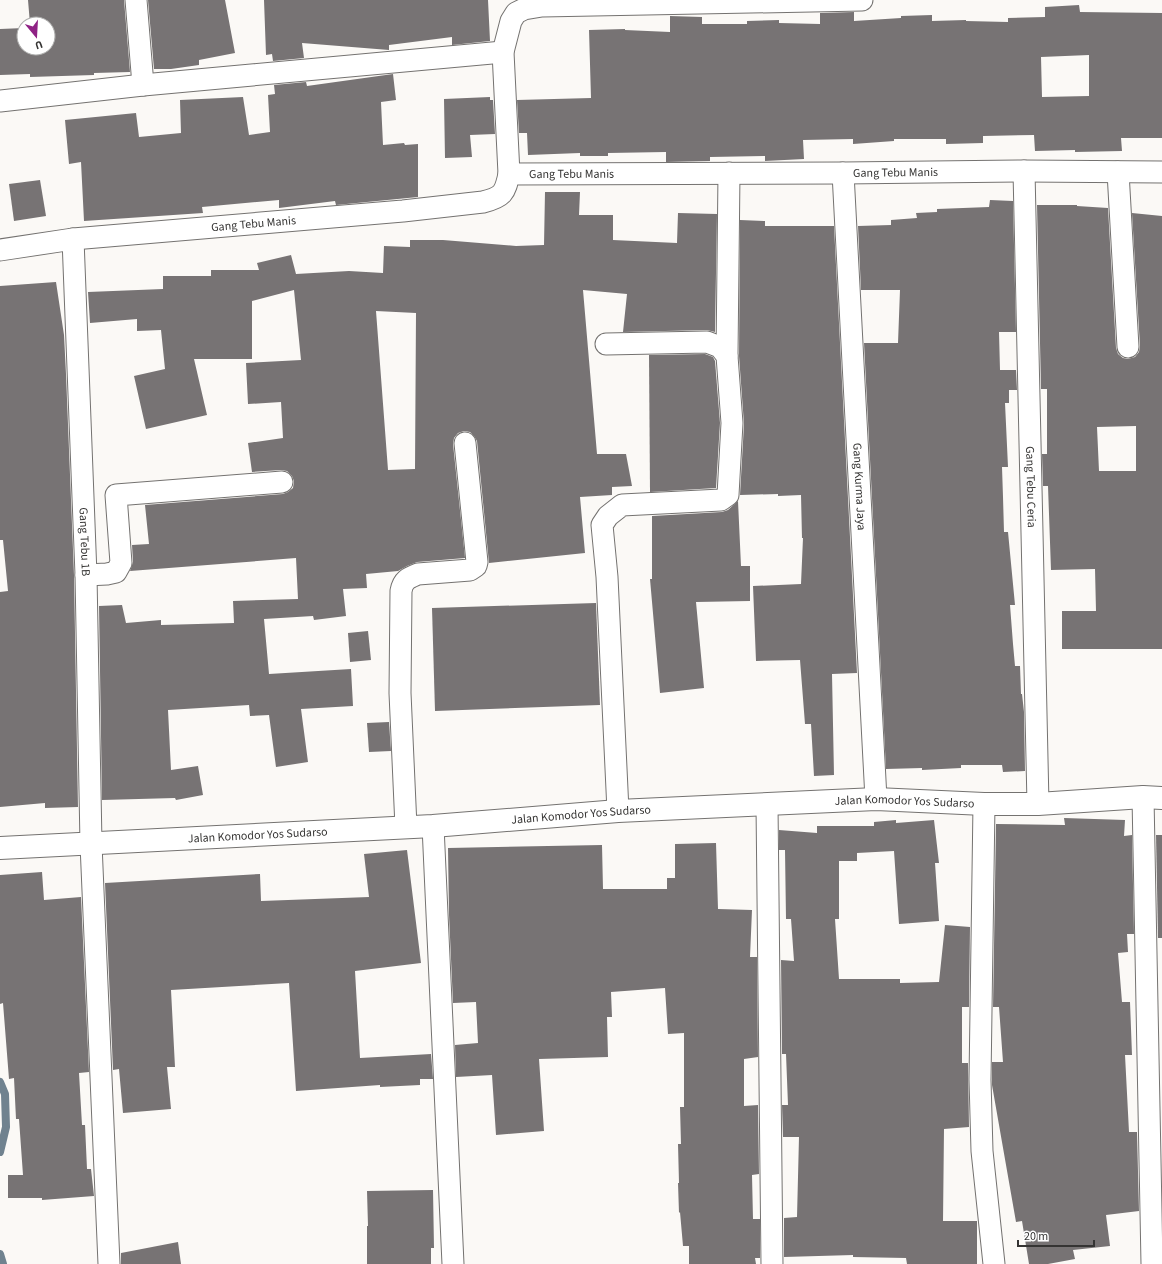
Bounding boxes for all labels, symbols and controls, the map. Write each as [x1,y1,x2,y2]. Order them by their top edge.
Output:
north arrow [16,16,56,56]
text: U [33,37,45,53]
street label: Gang Tebu Manis [853,163,938,181]
street label: Gang Tebu Manis [529,165,614,182]
street label: Gang Tebu Manis [210,212,297,236]
street label: Gang Kurma Jaya [849,442,870,531]
street label: Gang Tebu Ceria [1022,446,1040,528]
street label: Gang Tebu 1B [75,507,95,576]
street label: Jalan Komodor Yos Sudarso [834,790,975,812]
street label: Jalan Komodor Yos Sudarso [510,801,651,828]
street label: Jalan Komodor Yos Sudarso [187,823,328,847]
scale bar [1018,1222,1094,1248]
text: 20 m [1024,1228,1048,1245]

